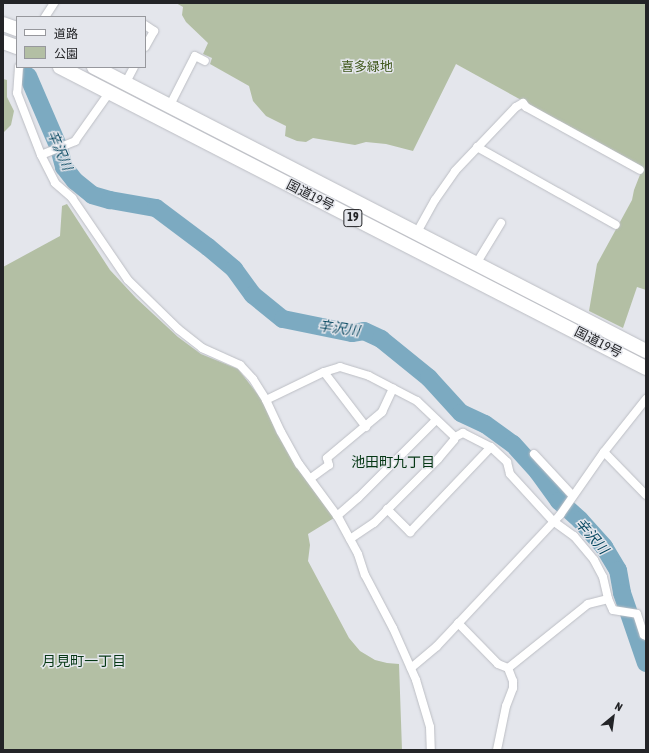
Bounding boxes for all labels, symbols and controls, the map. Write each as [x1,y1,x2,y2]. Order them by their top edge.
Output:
legend [16,16,146,68]
text: 道路 [54,27,78,41]
text: 公園 [54,47,78,61]
park label: 喜多緑地 [341,59,393,75]
water label: 辛沢川 [44,127,76,173]
street label: 国道19号 [284,177,336,215]
road number: 19 [343,208,363,228]
water label: 辛沢川 [317,317,361,339]
street label: 国道19号 [572,324,624,362]
district label: 池田町九丁目 [351,454,435,470]
water label: 辛沢川 [572,515,612,557]
district label: 月見町一丁目 [42,653,126,669]
north arrow [593,697,633,737]
text: N [613,700,625,713]

